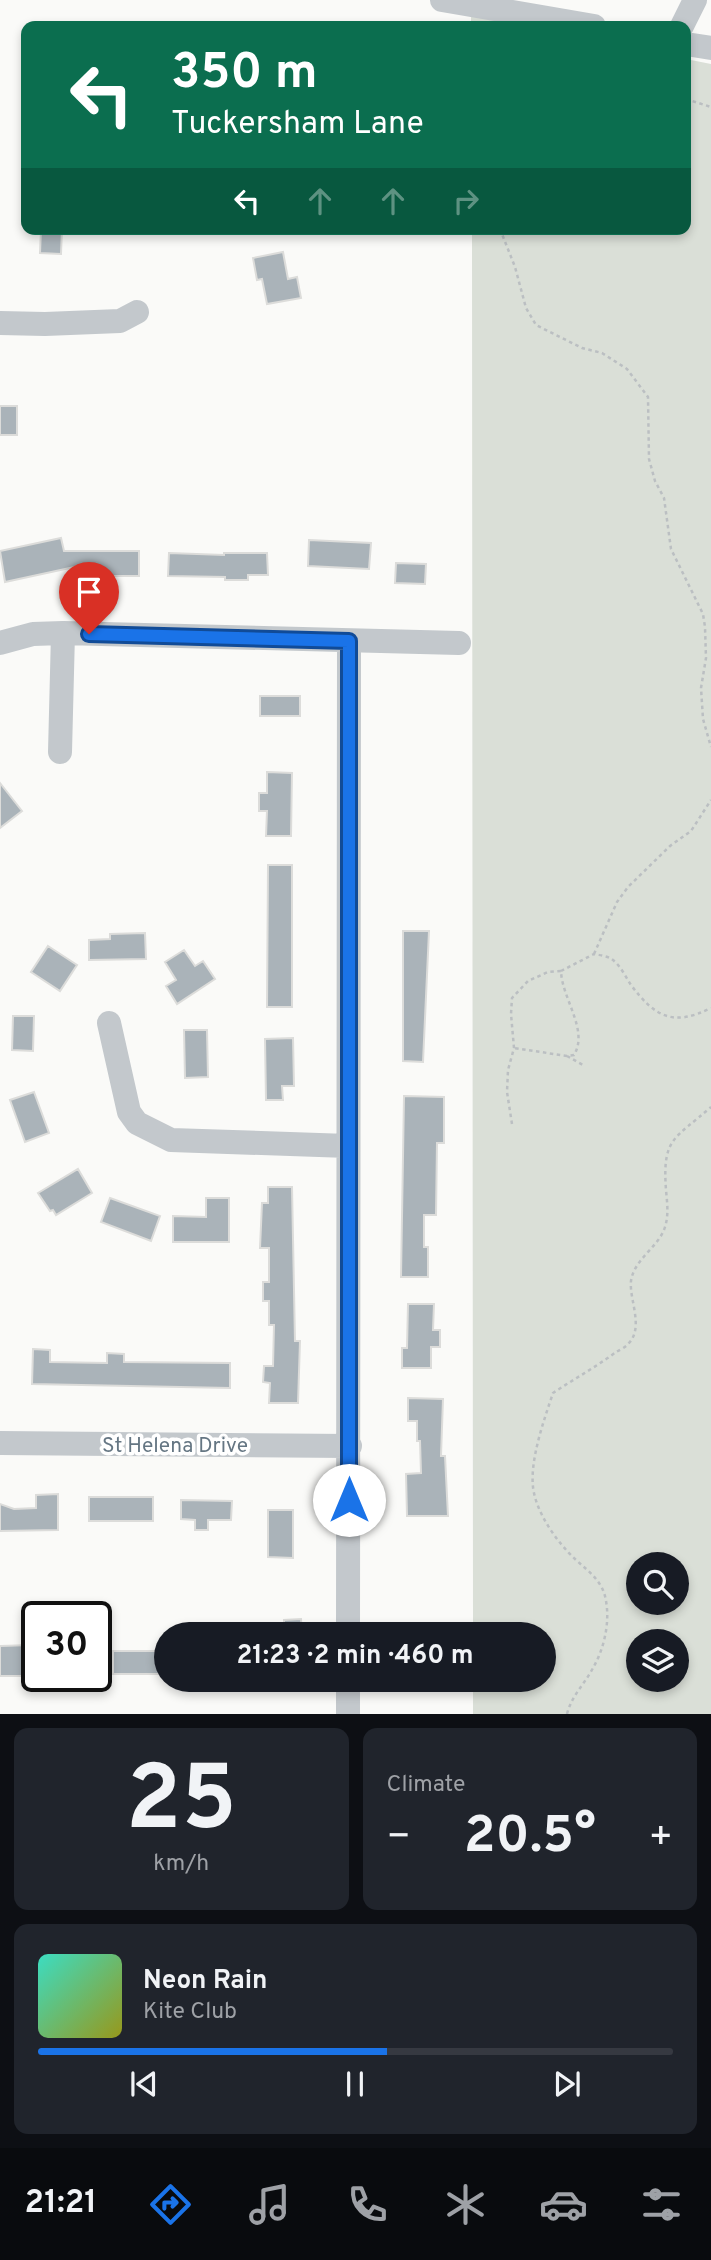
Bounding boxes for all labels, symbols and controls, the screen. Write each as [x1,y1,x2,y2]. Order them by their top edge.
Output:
text: 350 m [171,44,318,106]
icon: left [56,49,147,140]
text: Tuckersham Lane [171,105,424,145]
icon: left [228,182,266,220]
icon: ahead [301,182,339,220]
icon: ahead [374,182,412,220]
icon: right [447,182,485,220]
pin [59,562,119,634]
icon: arrive [70,573,108,611]
street label: St Helena Drive [102,1433,248,1460]
position arrow [312,1463,386,1537]
map controls [626,1552,689,1692]
button: search [626,1552,689,1615]
speed limit sign: 30 [21,1601,112,1692]
button: layers [626,1629,689,1692]
text: 21:23 · 2 min · 460 m [236,1640,474,1673]
text: 25 [126,1747,237,1862]
text: Climate [387,1771,465,1800]
text: 20.5° [464,1805,596,1871]
text: − [387,1814,411,1863]
text: + [648,1814,673,1863]
text: km/h [153,1850,209,1879]
text: Neon Rain [143,1965,268,1998]
text: Kite Club [143,1998,237,2027]
icon: previous [125,2065,163,2103]
icon: pause [336,2065,374,2103]
icon: next [548,2065,586,2103]
icon: directions [146,2180,195,2229]
icon: music [245,2180,294,2229]
icon: phone [343,2180,392,2229]
icon: climate [441,2180,490,2229]
icon: car [539,2180,588,2229]
icon: filters [637,2180,686,2229]
text: 21:21 [25,2184,97,2224]

